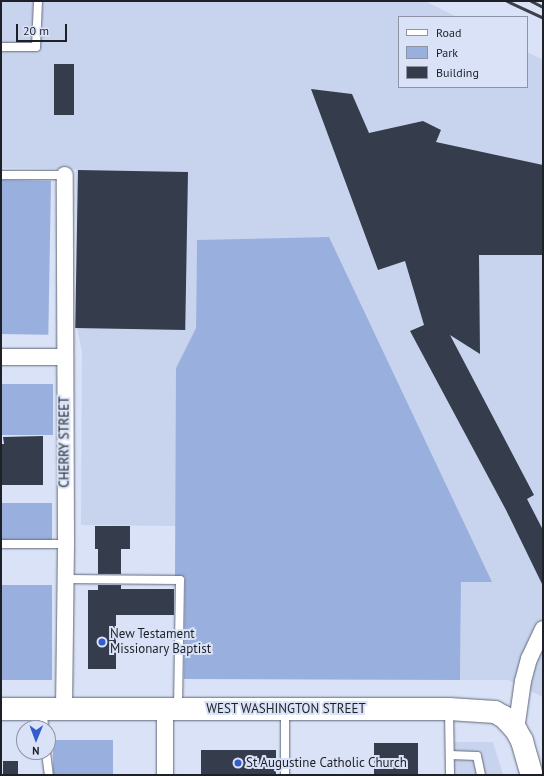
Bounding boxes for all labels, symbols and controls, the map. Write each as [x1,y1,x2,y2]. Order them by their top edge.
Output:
scale bar [18,16,69,42]
legend [398,16,528,88]
text: 20 m [23,23,49,38]
text: Road [436,25,461,40]
text: Park [436,45,458,60]
text: Building [436,65,479,80]
street label: CHERRY STREET [57,396,73,488]
place label: New Testament Missionary Baptist [110,627,212,658]
marker: New Testament Missionary Baptist [97,637,107,647]
street label: WEST WASHINGTON STREET [206,701,366,717]
north arrow [16,720,56,760]
text: N [32,744,40,758]
place label: St Augustine Catholic Church [246,755,408,771]
marker: St Augustine Catholic Church [233,758,243,768]

